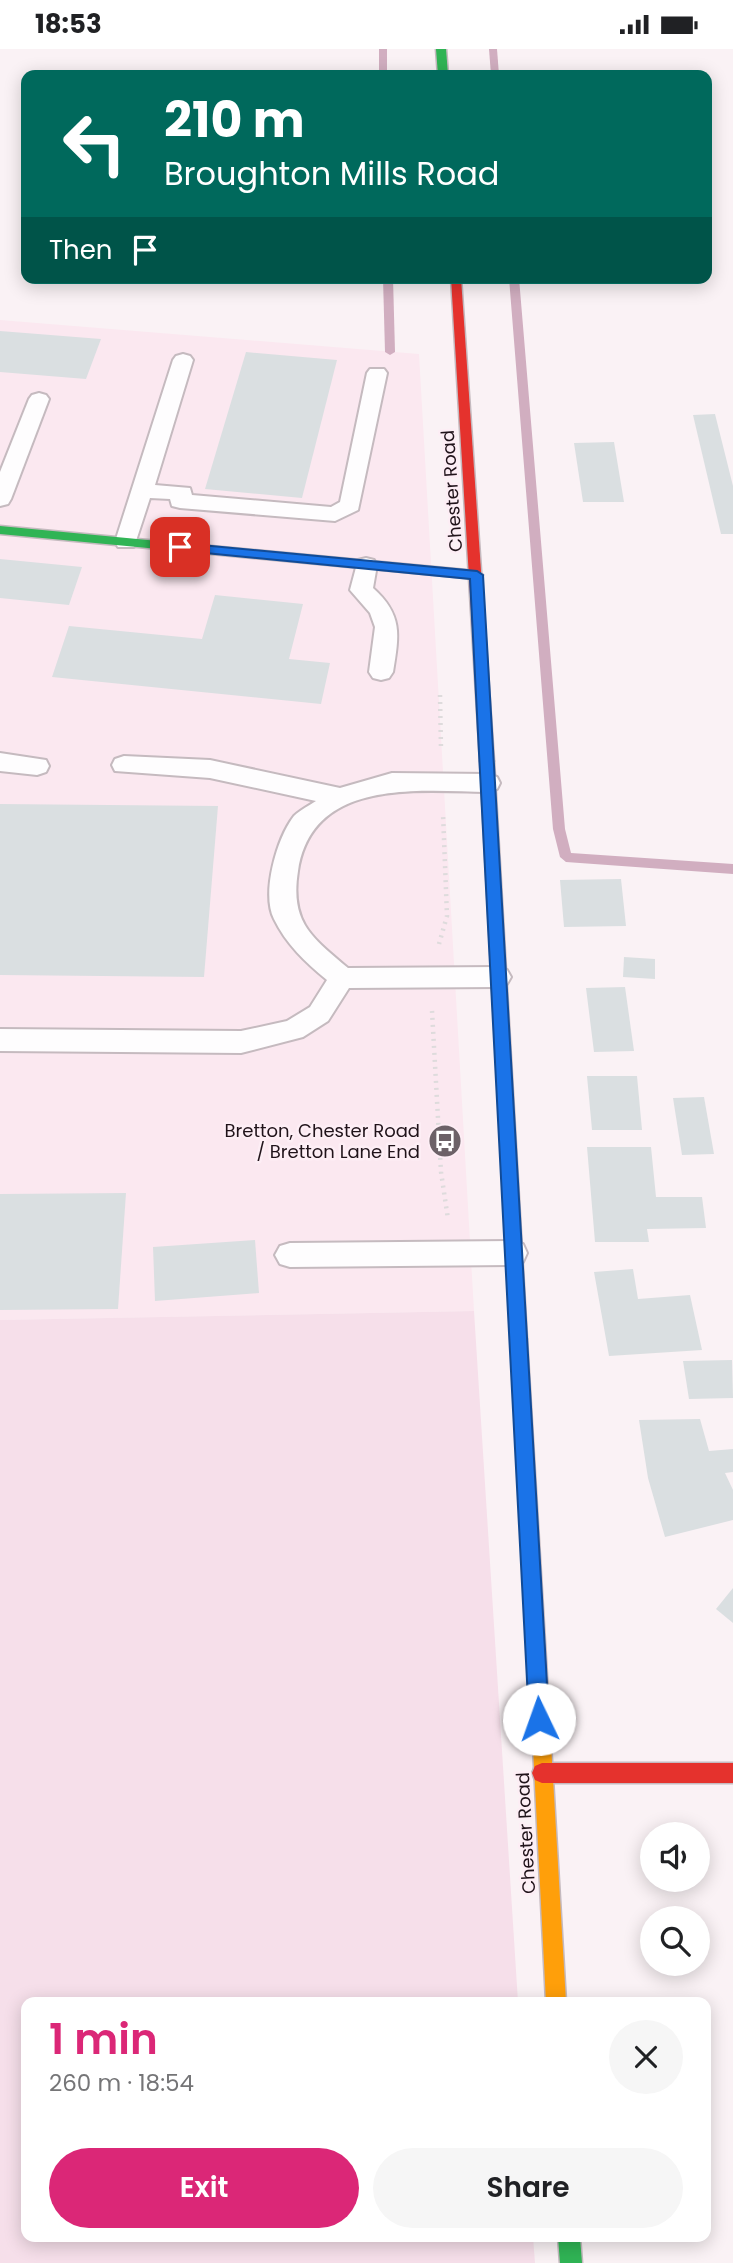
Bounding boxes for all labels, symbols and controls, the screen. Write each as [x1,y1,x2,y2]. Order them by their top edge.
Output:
text: 18:53 [35,6,102,42]
text: 210 m [164,86,305,154]
icon: left [49,98,140,189]
text: Broughton Mills Road [164,151,499,196]
icon: arrive [126,231,164,269]
text: Then [49,232,112,268]
street label: Chester Road [435,429,468,553]
pin [150,517,210,577]
icon: arrive [161,528,199,566]
place label: Bretton, Chester Road / Bretton Lane End [225,1118,420,1164]
bus stop icon: Bretton, Chester Road / Bretton Lane End [426,1122,464,1160]
position arrow [502,1682,576,1756]
street label: Chester Road [510,1771,541,1895]
map controls [640,1822,710,1976]
button: sound [640,1822,710,1892]
button: search [640,1906,710,1976]
text: 1 min [49,2010,158,2069]
button: close [609,2020,683,2094]
text: 260 m · 18:54 [49,2067,194,2099]
button: Exit [49,2148,359,2228]
button: Share [373,2148,683,2228]

